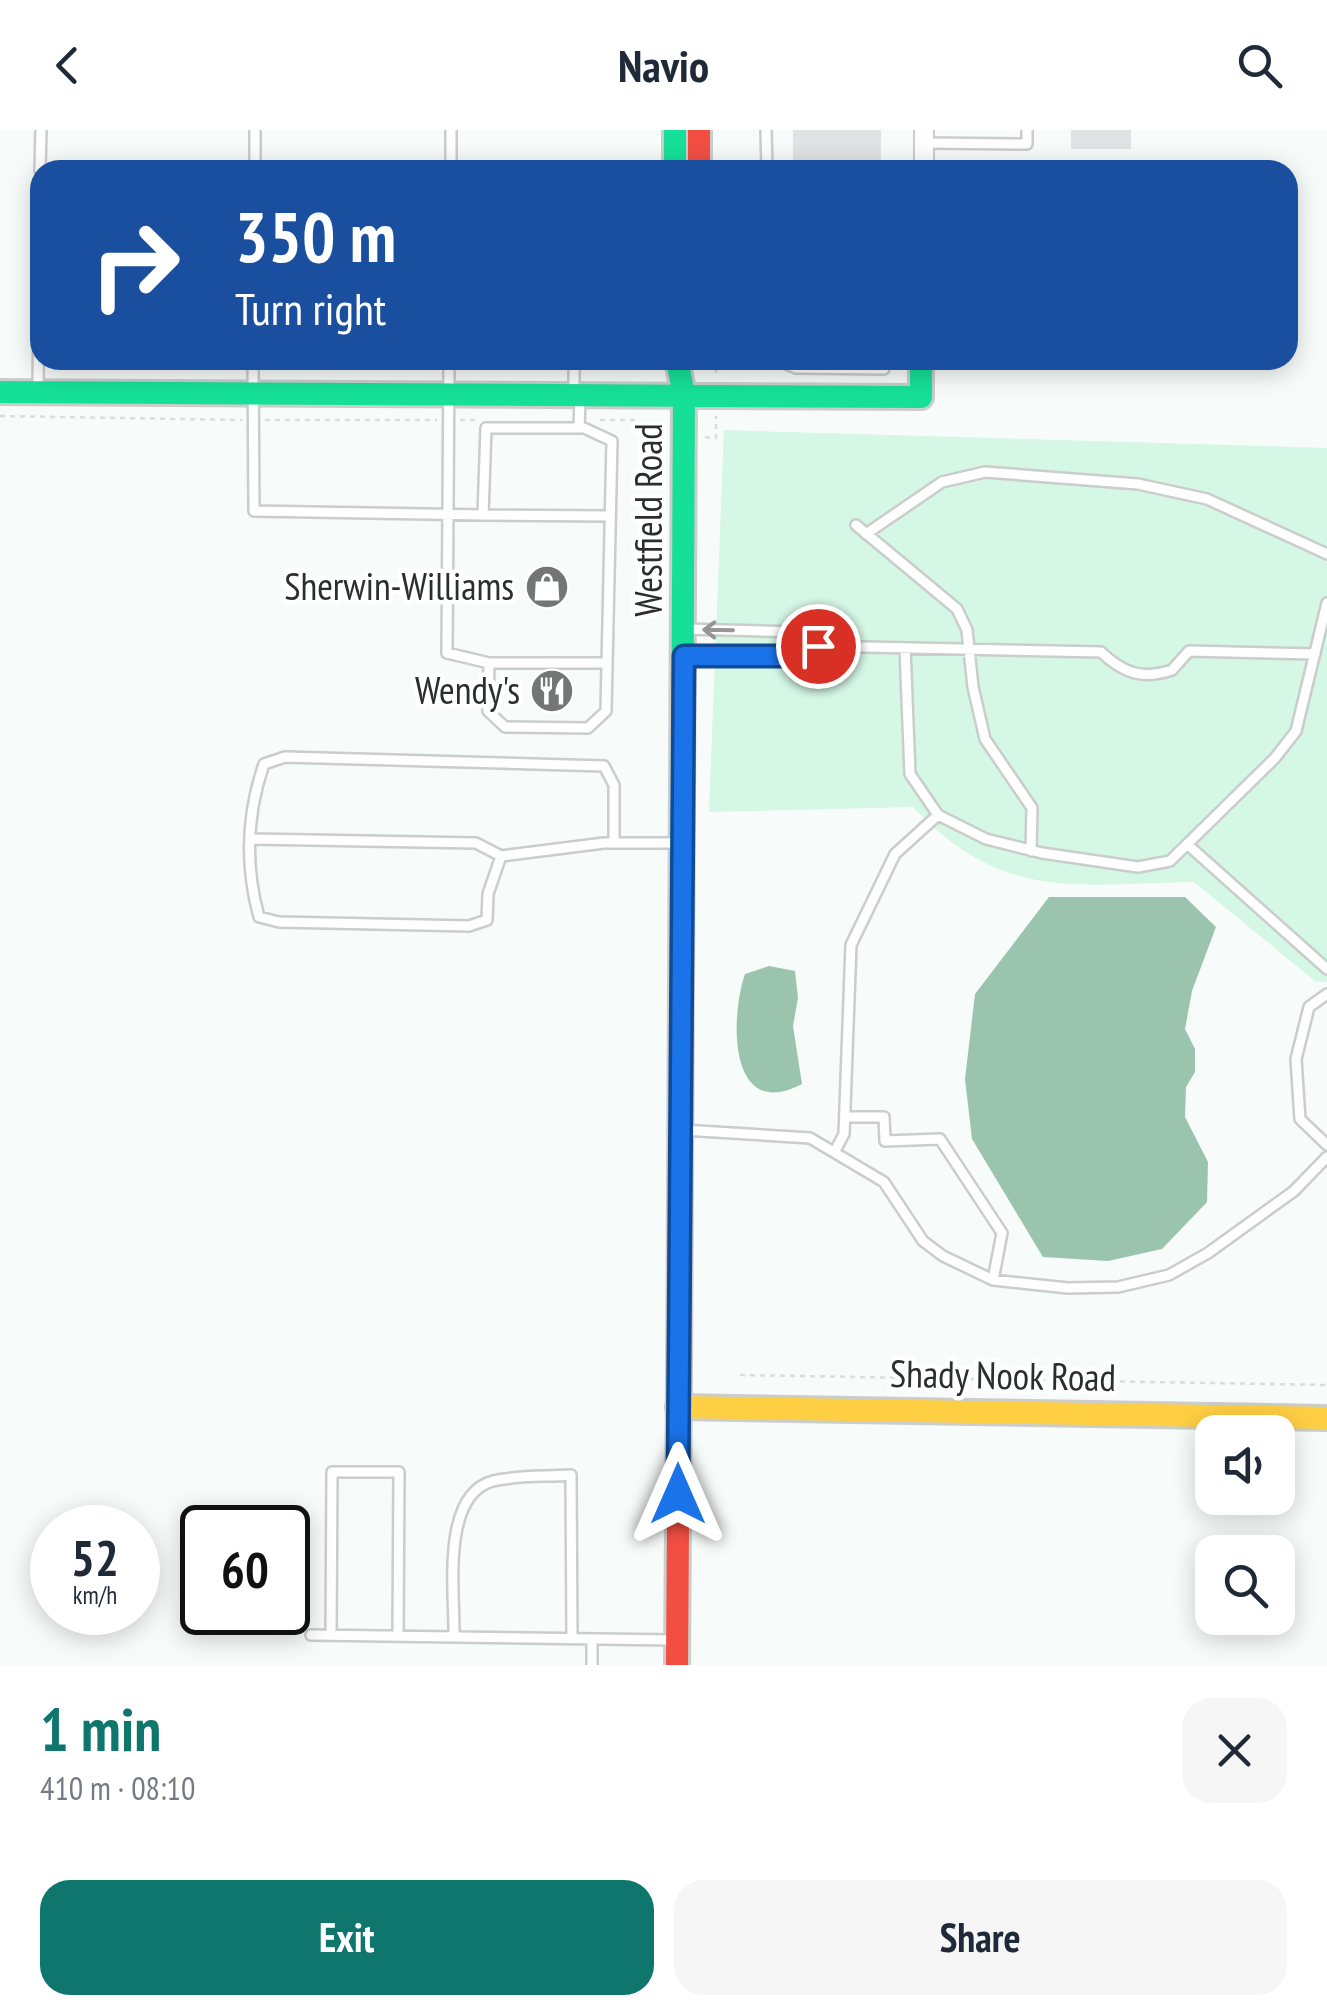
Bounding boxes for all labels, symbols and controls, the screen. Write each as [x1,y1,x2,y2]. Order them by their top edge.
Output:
text: Navio [618,36,709,94]
icon: back [40,38,95,93]
icon: search [1232,38,1287,93]
text: 350 m [235,191,396,281]
icon: right [70,200,200,330]
text: Turn right [235,279,386,337]
street label: Westfield Road [623,423,672,617]
place label: Sherwin-Williams [284,561,514,610]
shop icon: Sherwin-Williams [524,564,570,610]
pin [776,604,861,689]
icon: arrive [791,619,846,674]
one-way arrow [703,620,736,640]
place label: Wendy's [415,665,520,714]
restaurant icon: Wendy's [529,668,575,714]
street label: Shady Nook Road [890,1348,1116,1401]
map controls [1195,1415,1295,1635]
button: sound [1195,1415,1295,1515]
position arrow [626,1442,730,1546]
speed limit sign: 60 [180,1505,310,1635]
text: 52 [71,1525,119,1590]
button: search [1195,1535,1295,1635]
text: km/h [73,1579,117,1611]
text: 1 min [40,1690,161,1768]
button: close [1182,1698,1287,1803]
text: 410 m · 08:10 [40,1767,195,1809]
button: Exit [40,1880,654,1995]
button: Share [674,1880,1287,1995]

